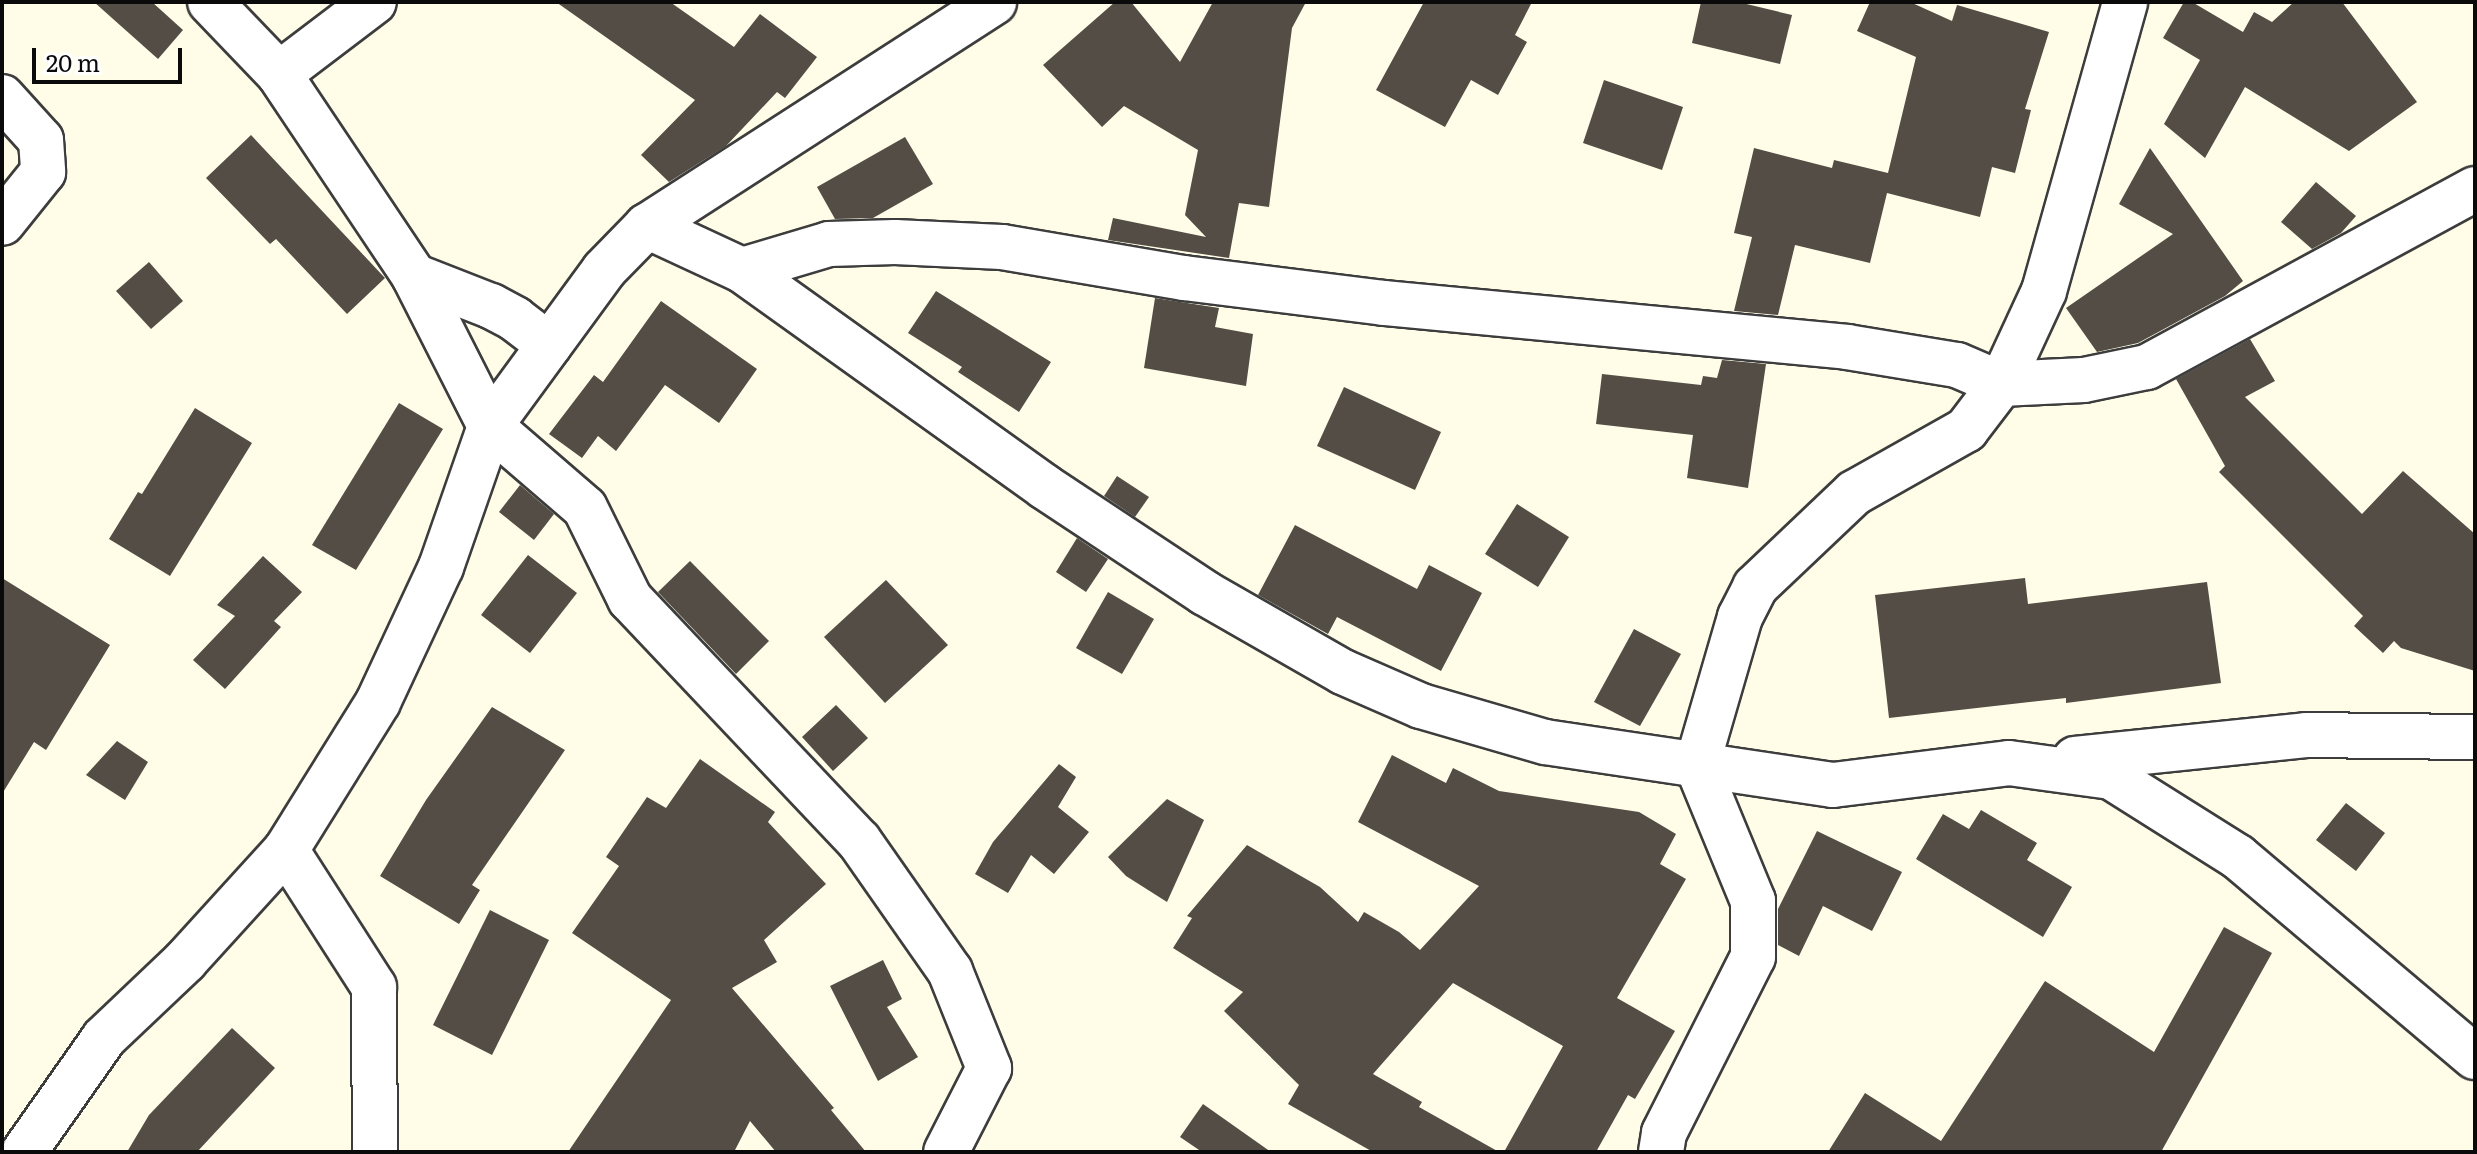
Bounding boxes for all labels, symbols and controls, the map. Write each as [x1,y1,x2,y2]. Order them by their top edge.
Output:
scale bar [36,32,186,82]
text: 20 m [46,44,100,79]

